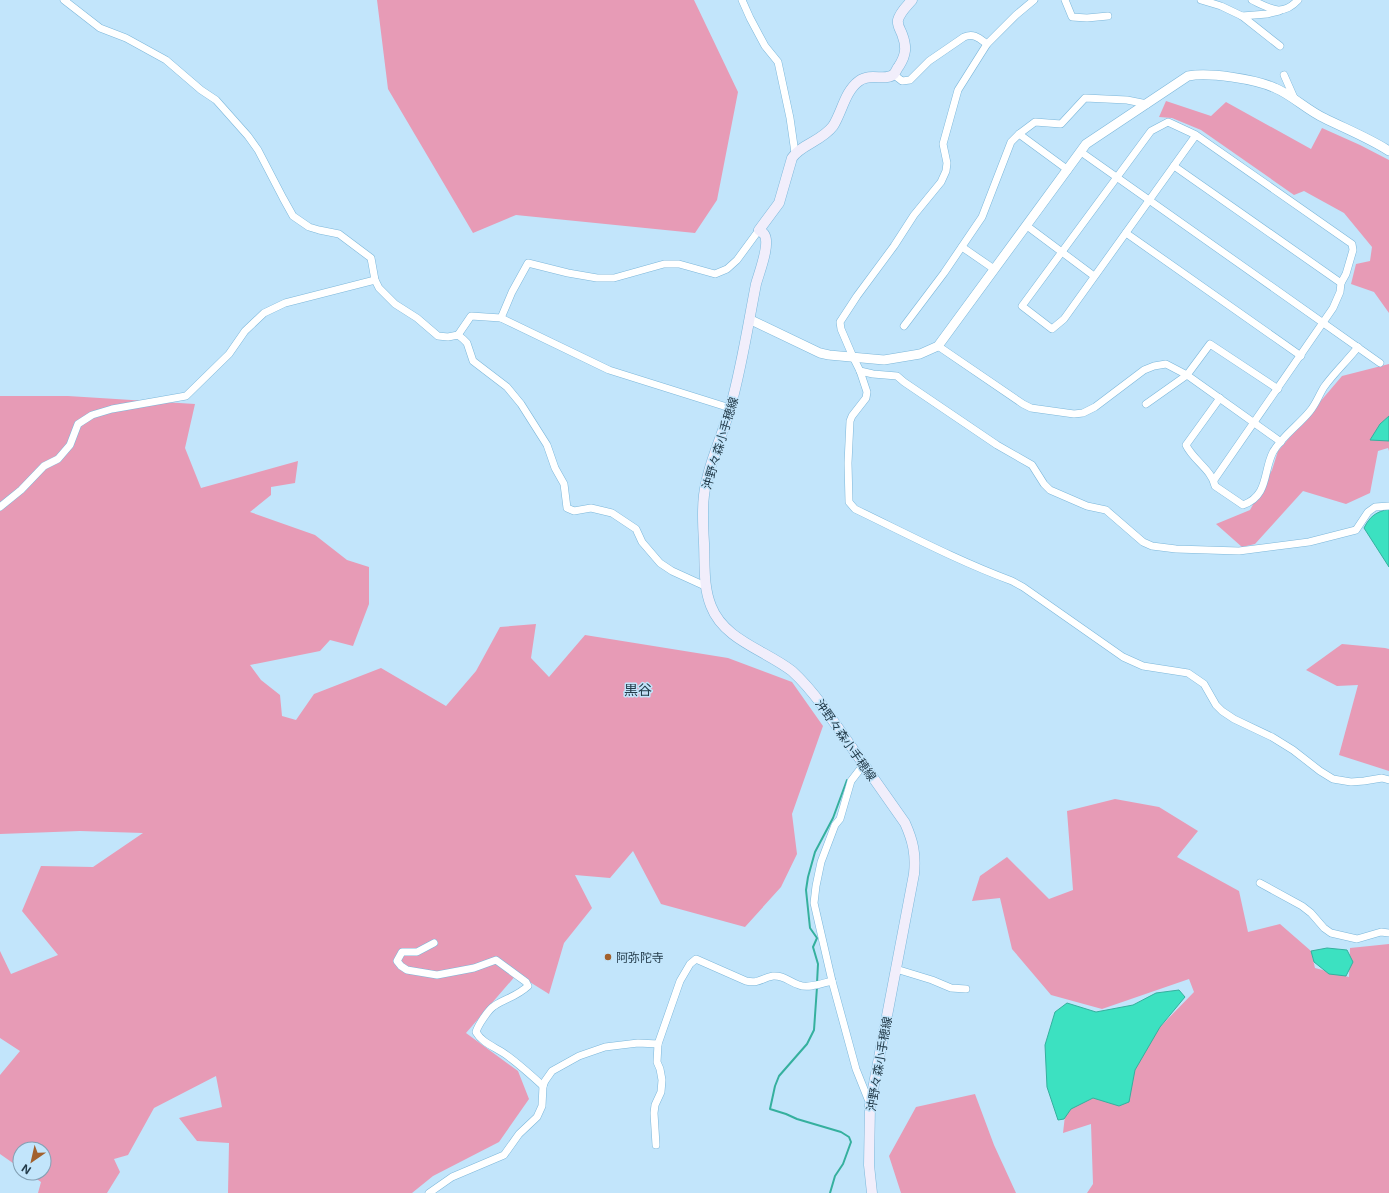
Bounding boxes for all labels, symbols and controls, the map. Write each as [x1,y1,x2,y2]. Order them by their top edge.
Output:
street label: 沖野々森小手穂線 [699,395,741,491]
district label: 黒谷 [624,681,652,698]
street label: 沖野々森小手穂線 [812,696,880,784]
place label: 阿弥陀寺 [616,950,664,965]
marker: 阿弥陀寺 [603,952,613,962]
street label: 沖野々森小手穂線 [863,1015,895,1113]
north arrow [12,1141,52,1181]
text: N [19,1161,34,1177]

